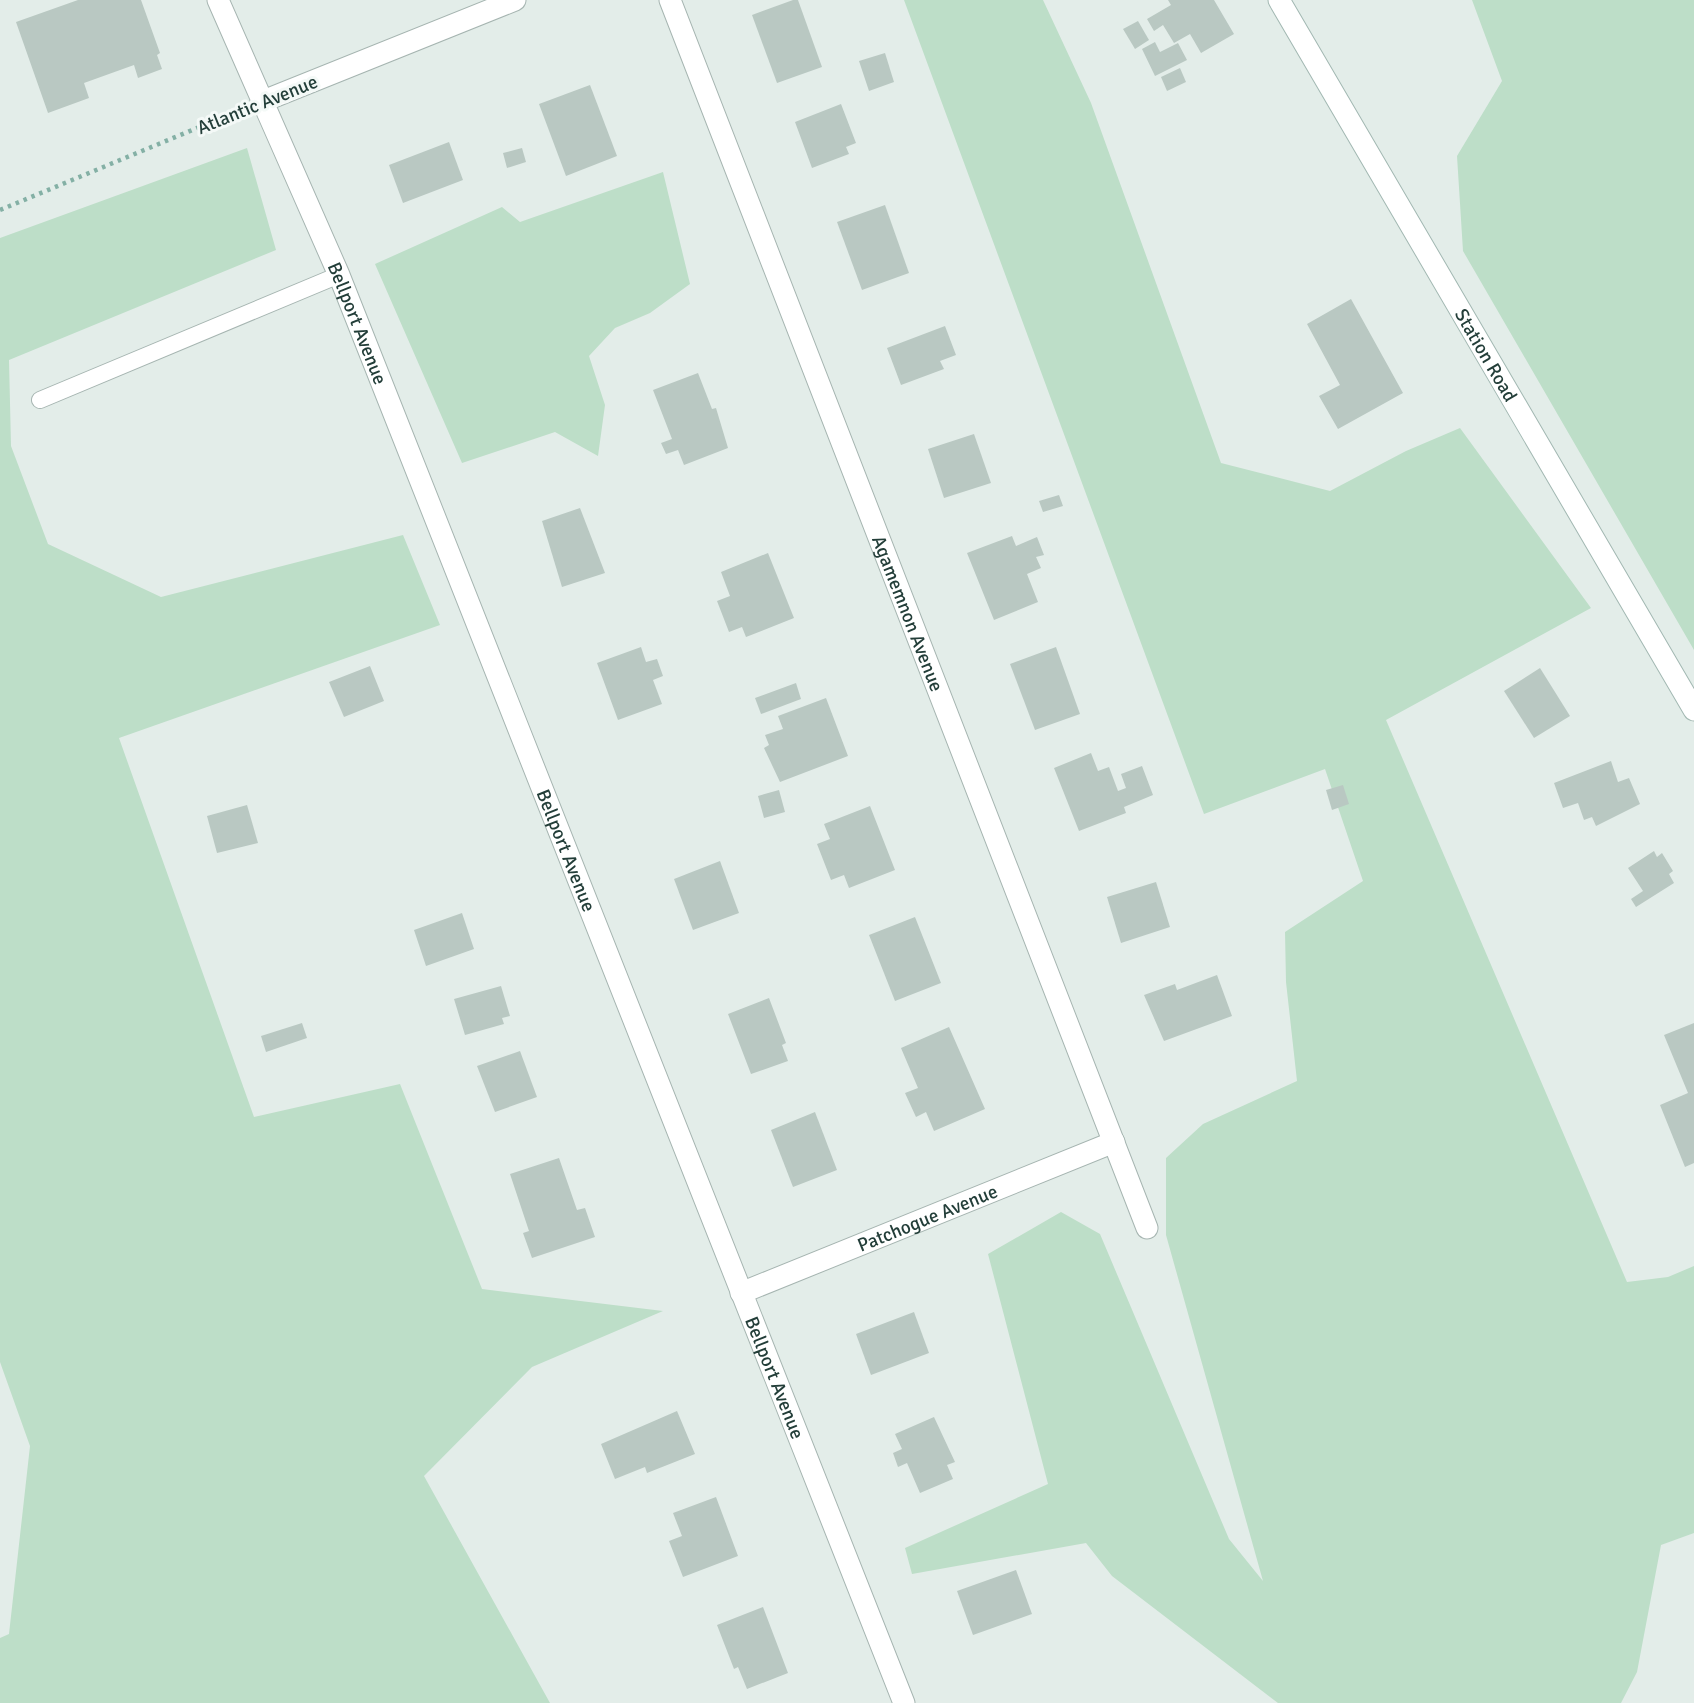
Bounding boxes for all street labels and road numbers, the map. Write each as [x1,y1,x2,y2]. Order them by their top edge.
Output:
street label: Atlantic Avenue [194,70,321,140]
street label: Bellport Avenue [322,258,392,388]
street label: Station Road [1449,304,1522,406]
street label: Agamemnon Avenue [866,532,948,695]
street label: Bellport Avenue [531,786,601,915]
street label: Patchogue Avenue [854,1179,1001,1258]
street label: Bellport Avenue [739,1313,809,1442]

